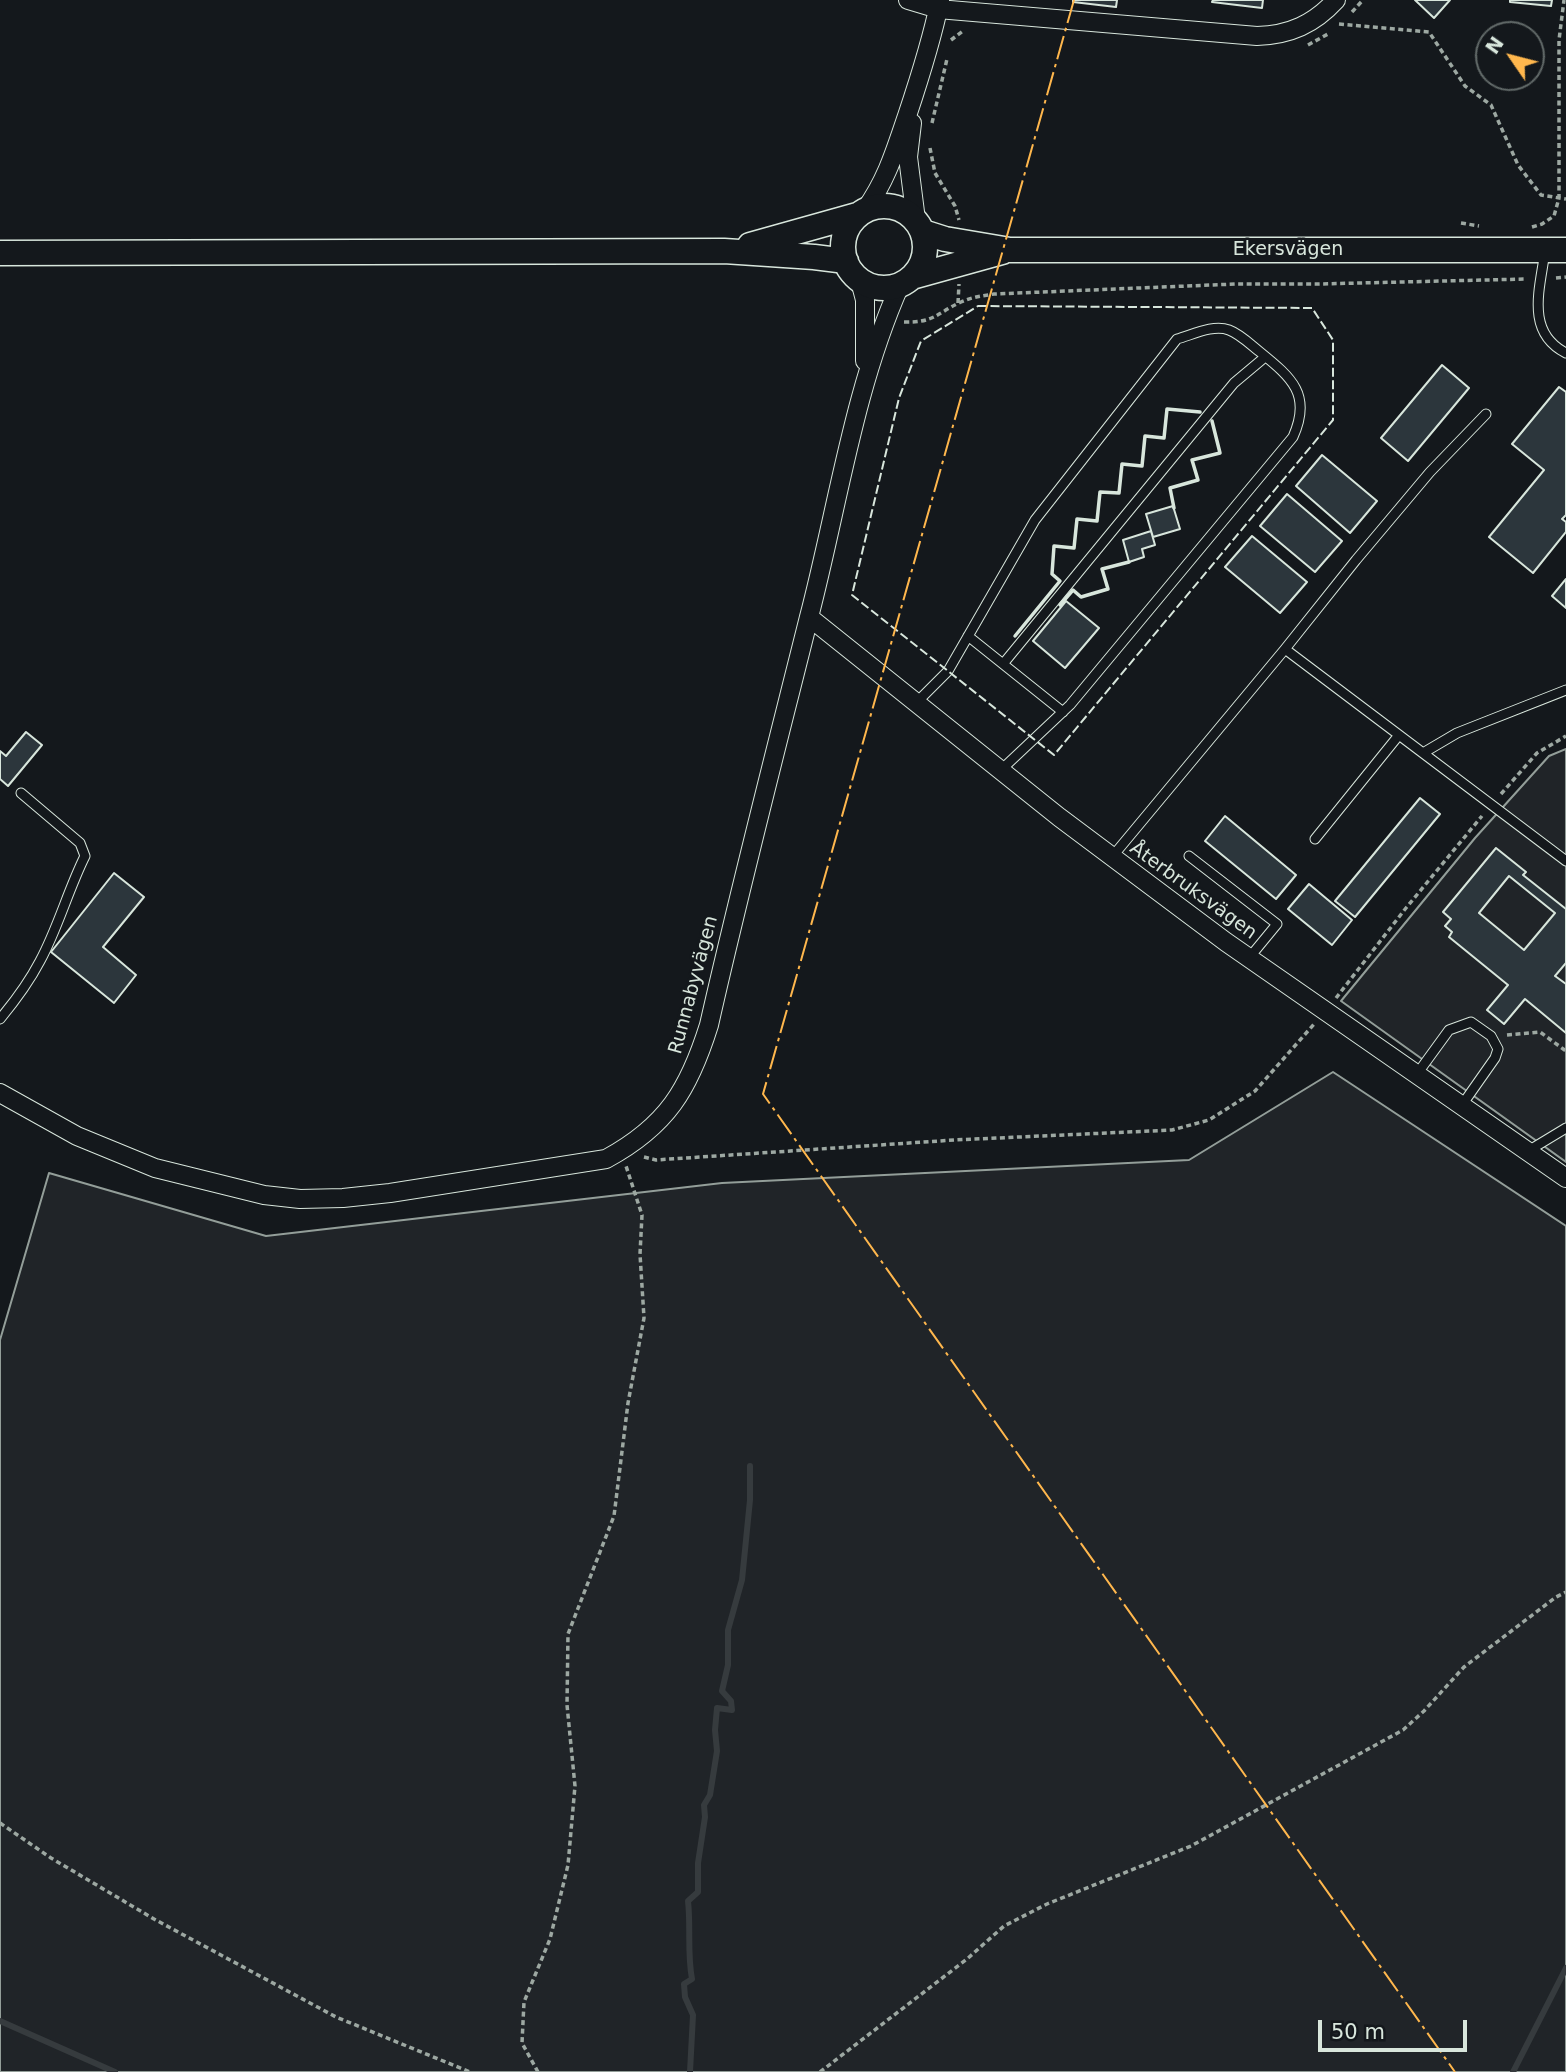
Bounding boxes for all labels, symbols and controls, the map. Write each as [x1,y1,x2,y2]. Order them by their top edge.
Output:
north arrow [1475,21,1545,91]
text: N [1481,32,1508,58]
street label: Ekersvägen [1233,239,1343,261]
street label: Återbruksvägen [1125,837,1261,945]
street label: Runnabyvägen [665,913,723,1057]
scale bar [1321,2006,1470,2050]
text: 50 m [1331,2020,1385,2044]

